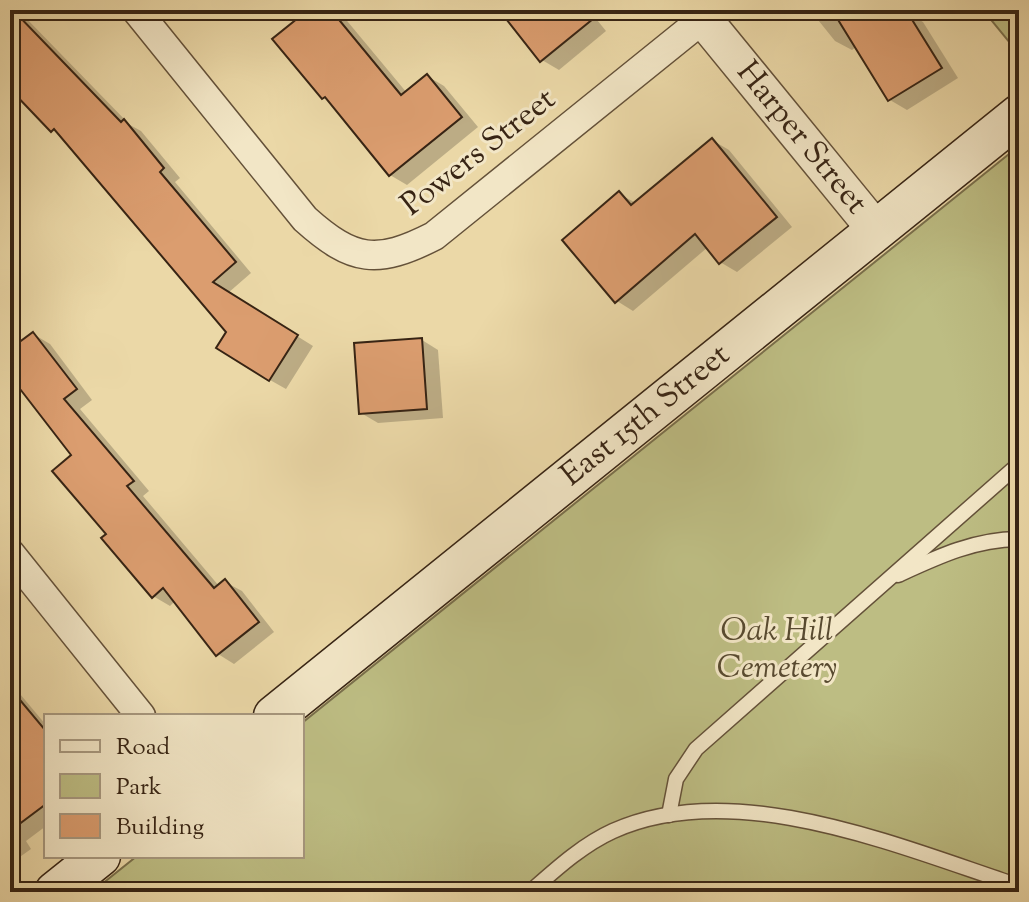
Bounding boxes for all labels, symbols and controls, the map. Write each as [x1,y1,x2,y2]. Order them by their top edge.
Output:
street label: Harper Street [724,52,878,225]
street label: Powers Street [392,78,566,228]
street label: East 15th Street [552,333,741,498]
park label: Oak Hill Cemetery [717,609,837,692]
legend [44,714,304,858]
text: Road [116,731,170,765]
text: Park [116,771,162,805]
text: Building [116,811,205,845]

